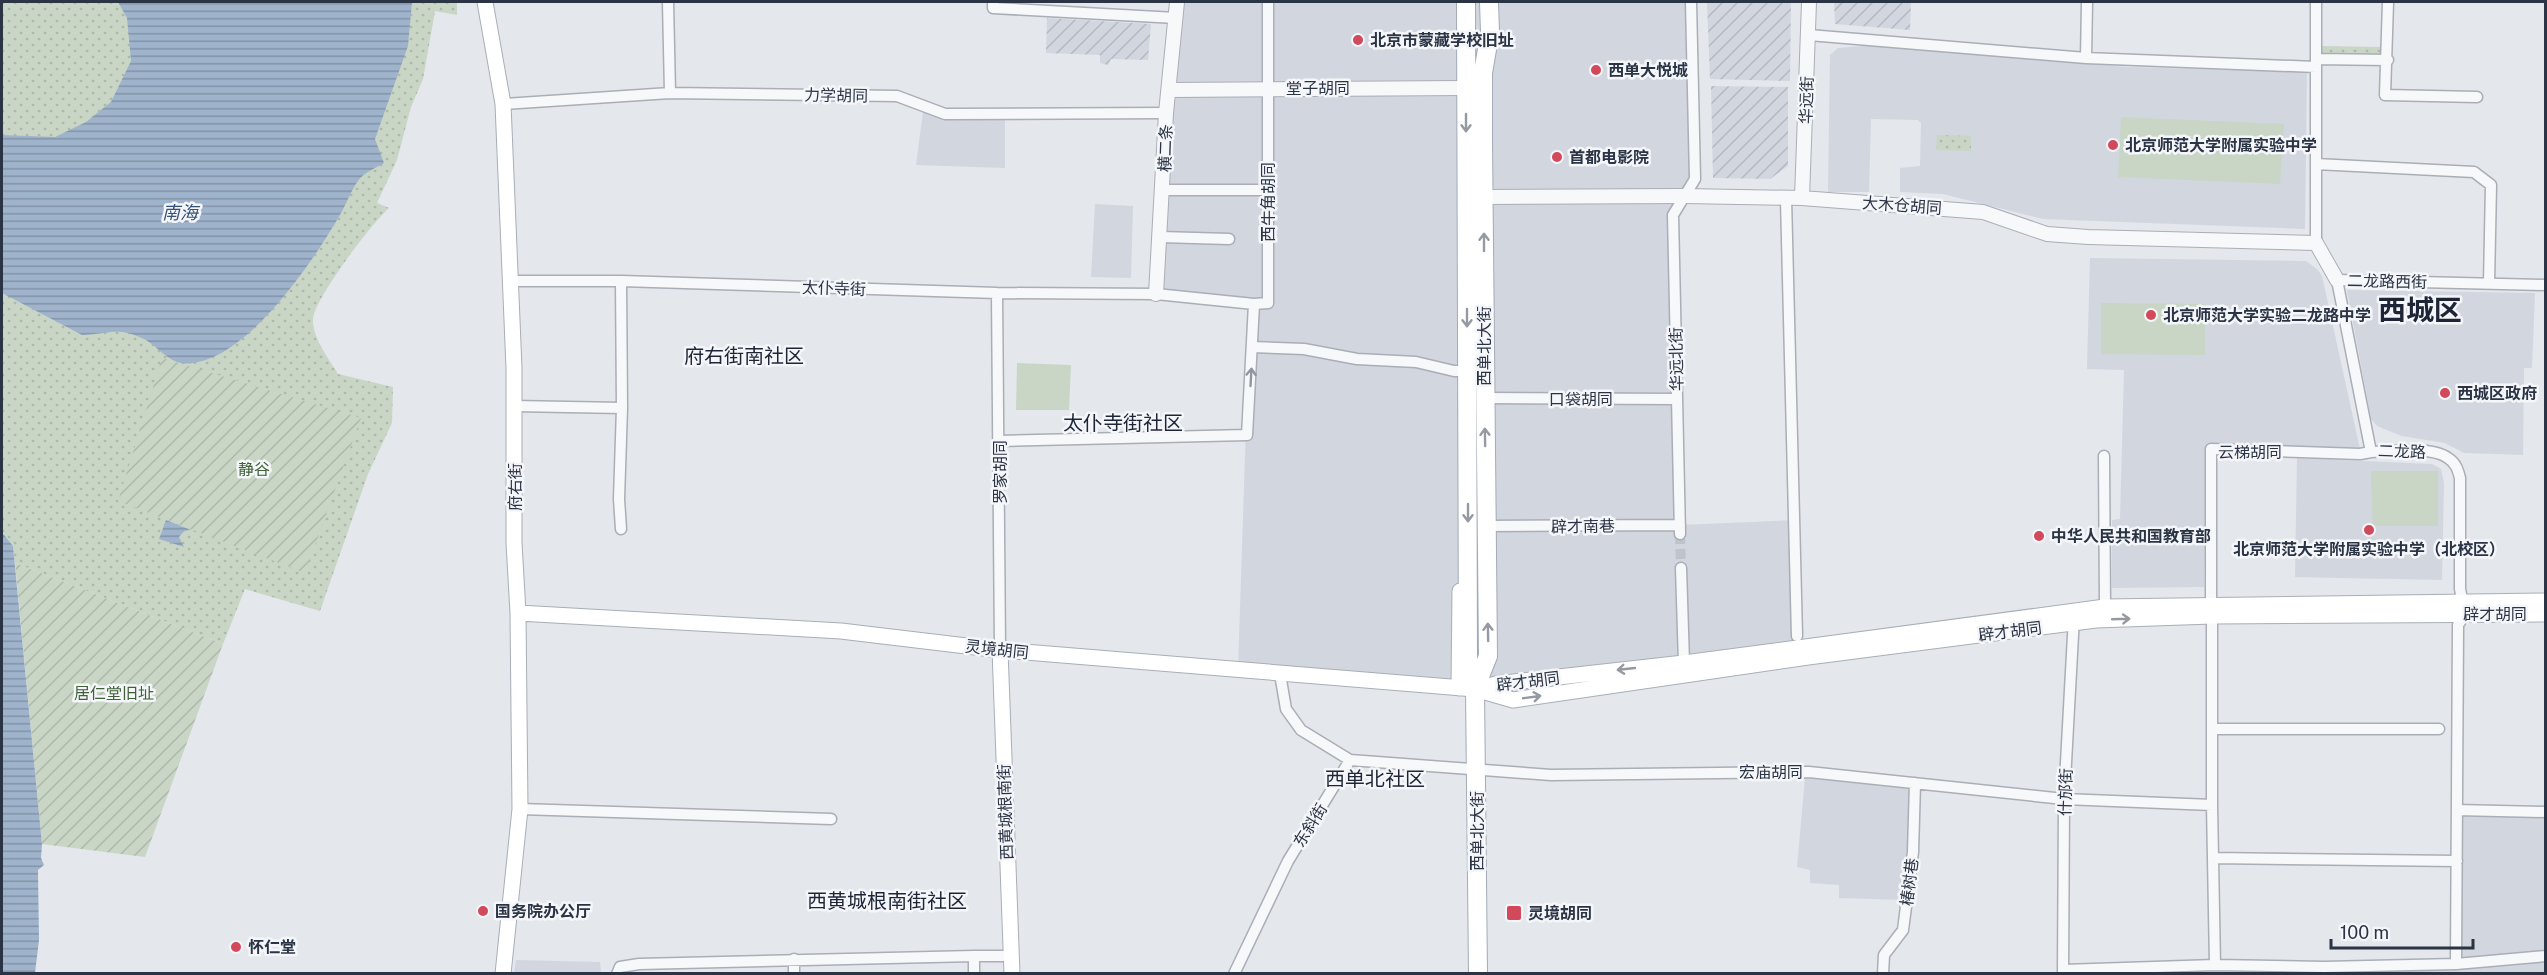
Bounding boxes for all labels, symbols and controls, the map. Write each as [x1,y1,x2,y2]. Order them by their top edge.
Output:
place label: 北京市蒙藏学校旧址 [1370,31,1514,50]
marker: 北京市蒙藏学校旧址 [1351,33,1365,47]
place label: 西单大悦城 [1608,61,1688,80]
marker: 西单大悦城 [1589,63,1603,77]
street label: 华远街 [1796,76,1817,124]
street label: 堂子胡同 [1286,79,1350,98]
street label: 力学胡同 [804,85,868,106]
one-way arrow [1460,112,1472,132]
street label: 横二条 [1155,124,1176,172]
place label: 北京师范大学附属实验中学 [2125,136,2317,155]
marker: 北京师范大学附属实验中学 [2106,138,2120,152]
place label: 首都电影院 [1569,148,1649,167]
marker: 首都电影院 [1550,150,1564,164]
street label: 西牛角胡同 [1259,162,1278,242]
street label: 大木仓胡同 [1861,193,1943,218]
water label: 南海 [162,202,201,223]
one-way arrow [1478,233,1490,253]
street label: 二龙路西街 [2347,271,2427,292]
street label: 太仆寺街 [802,278,866,299]
district label: 西城区 [2378,293,2462,326]
street label: 西单北大街 [1475,306,1494,386]
place label: 北京师范大学实验二龙路中学 [2163,306,2371,325]
one-way arrow [1461,307,1473,327]
marker: 北京师范大学实验二龙路中学 [2144,308,2158,322]
street label: 华远北街 [1666,327,1687,391]
district label: 府右街南社区 [684,344,804,368]
one-way arrow [1246,367,1257,387]
place label: 西城区政府 [2457,384,2537,403]
marker: 西城区政府 [2438,386,2452,400]
street label: 口袋胡同 [1549,390,1613,409]
district label: 太仆寺街社区 [1063,411,1183,435]
one-way arrow [1479,428,1491,448]
street label: 罗家胡同 [991,440,1010,504]
street label: 二龙路 [2378,441,2426,462]
street label: 云梯胡同 [2218,443,2282,462]
park label: 静谷 [238,460,270,479]
street label: 府右街 [506,463,525,511]
one-way arrow [1462,502,1474,522]
street label: 辟才南巷 [1551,516,1615,537]
marker: 北京师范大学附属实验中学（北校区） [2362,523,2376,537]
place label: 中华人民共和国教育部 [2051,527,2211,546]
marker: 中华人民共和国教育部 [2032,529,2046,543]
place label: 北京师范大学附属实验中学（北校区） [2233,540,2505,559]
street label: 辟才胡同 [2463,605,2527,624]
one-way arrow [2110,613,2130,625]
street label: 辟才胡同 [1977,618,2043,645]
one-way arrow [1482,623,1493,643]
street label: 灵境胡同 [964,637,1030,662]
one-way arrow [1617,664,1637,675]
street label: 辟才胡同 [1495,668,1561,695]
park label: 居仁堂旧址 [74,684,154,703]
one-way arrow [1522,692,1541,703]
street label: 宏庙胡同 [1739,763,1803,782]
street label: 西黄城根南街 [994,764,1017,860]
district label: 西单北社区 [1325,767,1425,791]
street label: 什邡街 [2055,768,2076,816]
street label: 西单北大街 [1468,791,1487,871]
street label: 东斜街 [1290,800,1331,851]
street label: 椿树巷 [1897,857,1922,907]
district label: 西黄城根南街社区 [807,889,967,913]
place label: 国务院办公厅 [495,902,591,921]
marker: 国务院办公厅 [476,904,490,918]
marker: 灵境胡同 [1505,904,1523,922]
place label: 灵境胡同 [1528,904,1592,923]
scale bar [2331,912,2474,950]
text: 100 m [2340,922,2389,943]
place label: 怀仁堂 [248,938,296,957]
marker: 怀仁堂 [229,940,243,954]

